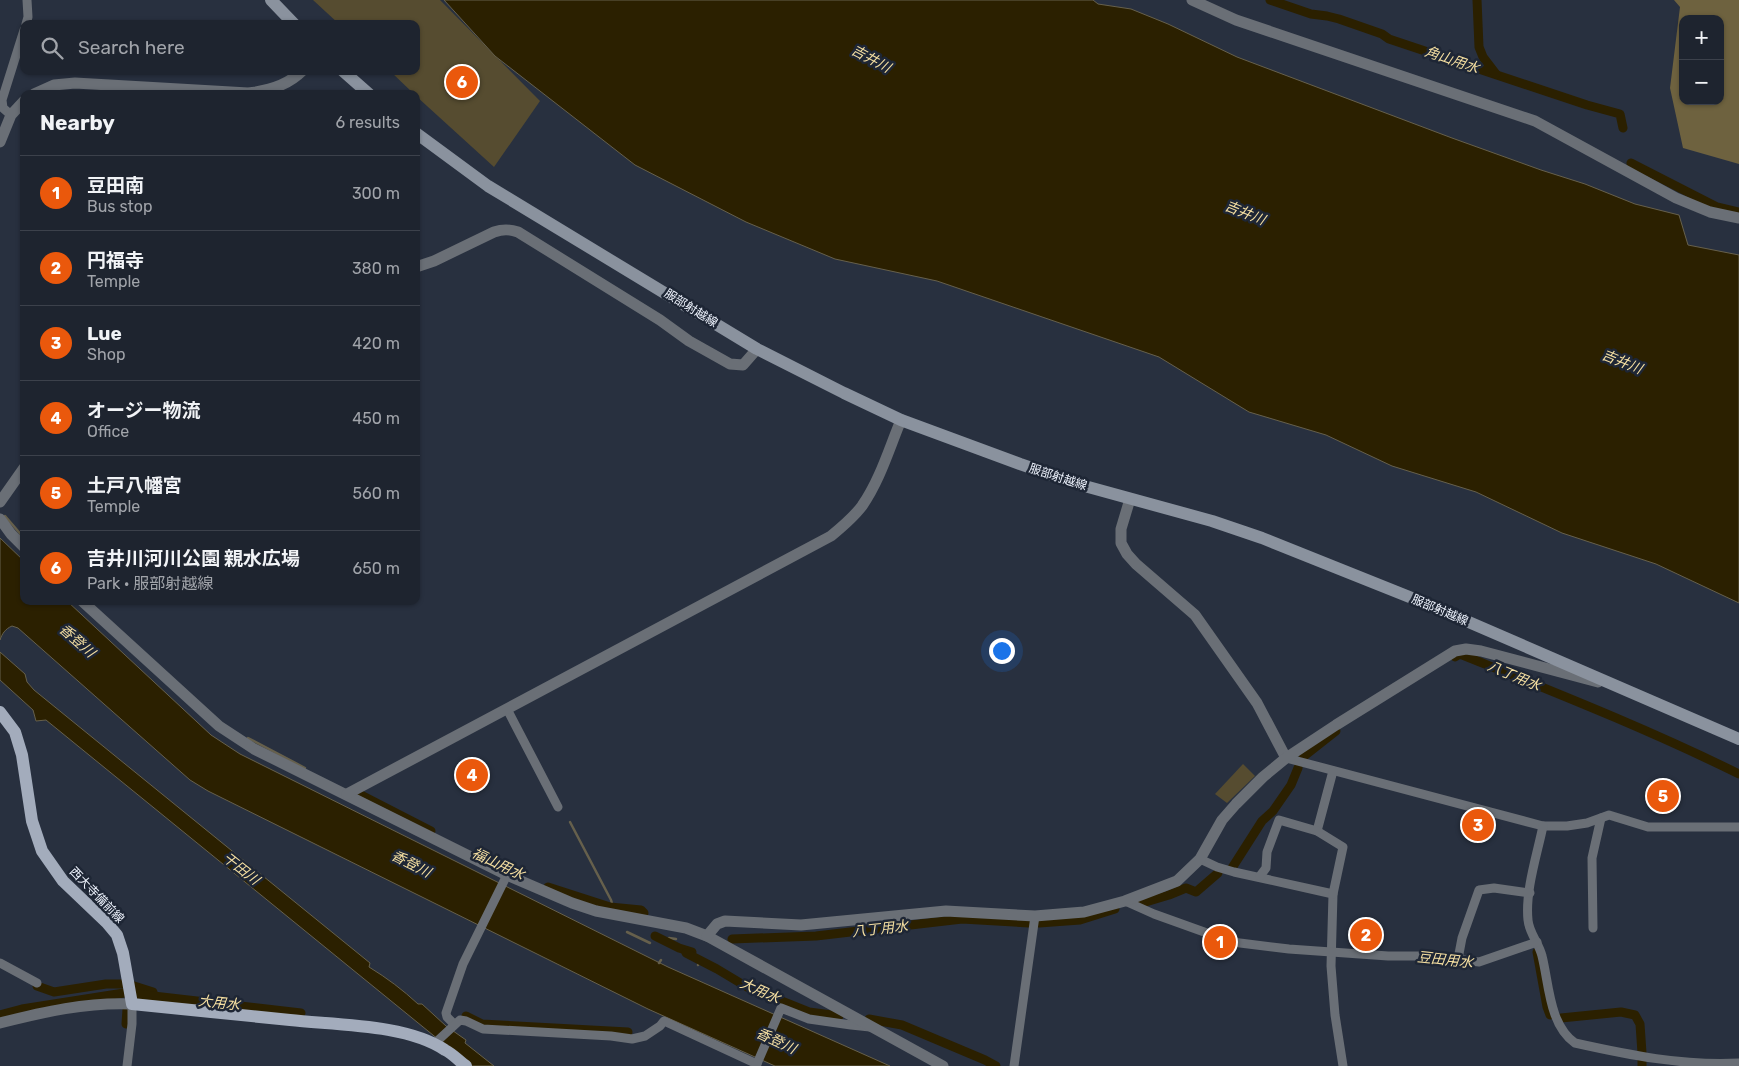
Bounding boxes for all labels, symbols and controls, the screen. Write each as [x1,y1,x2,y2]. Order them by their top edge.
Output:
map controls [1679,15,1724,105]
button: + [1679,15,1724,60]
search box [20,20,420,75]
icon: search [38,34,66,62]
text: Search here [78,36,185,59]
water label: 吉井川 [848,42,895,77]
water label: 角山用水 [1423,43,1483,78]
button: − [1679,60,1724,105]
pin: 6 [446,63,478,101]
text: Nearby [40,110,115,135]
text: 6 results [335,113,400,132]
text: 豆田南 [87,174,144,197]
text: 1 [52,184,60,203]
text: 300 m [352,184,400,203]
text: Bus stop [87,197,153,216]
water label: 吉井川 [1222,197,1270,229]
text: 円福寺 [87,249,144,272]
text: 2 [51,259,61,278]
text: 380 m [352,259,400,278]
text: Temple [87,272,140,291]
street label: 服部射越線 [662,286,720,330]
text: Lue [87,322,122,345]
text: 3 [51,334,61,353]
text: 420 m [352,334,400,353]
text: Shop [87,345,125,364]
water label: 吉井川 [1599,346,1647,378]
text: オージー物流 [87,399,201,422]
text: 4 [51,409,61,428]
text: 450 m [352,409,400,428]
text: Office [87,422,129,441]
street label: 服部射越線 [1027,461,1089,493]
text: 土戸八幡宮 [87,474,182,497]
text: 5 [51,484,61,503]
text: 560 m [353,484,400,503]
text: Temple [87,497,140,516]
text: 吉井川河川公園 親水広場 [87,547,300,570]
text: 6 [51,559,61,578]
text: 650 m [353,559,400,578]
text: Park · 服部射越線 [87,574,213,593]
street label: 服部射越線 [1410,592,1470,628]
water label: 香登川 [56,621,100,663]
your location [989,638,1015,664]
water label: 八丁用水 [1485,657,1545,696]
pin: 4 [456,756,488,794]
pin: 5 [1647,777,1679,815]
pin: 3 [1462,806,1494,844]
water label: 福山用水 [469,844,529,884]
water label: 香登川 [388,847,435,882]
water label: 干田川 [219,849,264,890]
street label: 西大寺備前線 [67,864,127,926]
pin: 2 [1350,916,1382,954]
water label: 八丁用水 [851,917,911,940]
pin: 1 [1204,923,1236,961]
water label: 豆田用水 [1416,949,1476,972]
water label: 大用水 [737,975,784,1008]
water label: 大用水 [197,992,243,1014]
water label: 香登川 [753,1024,800,1058]

